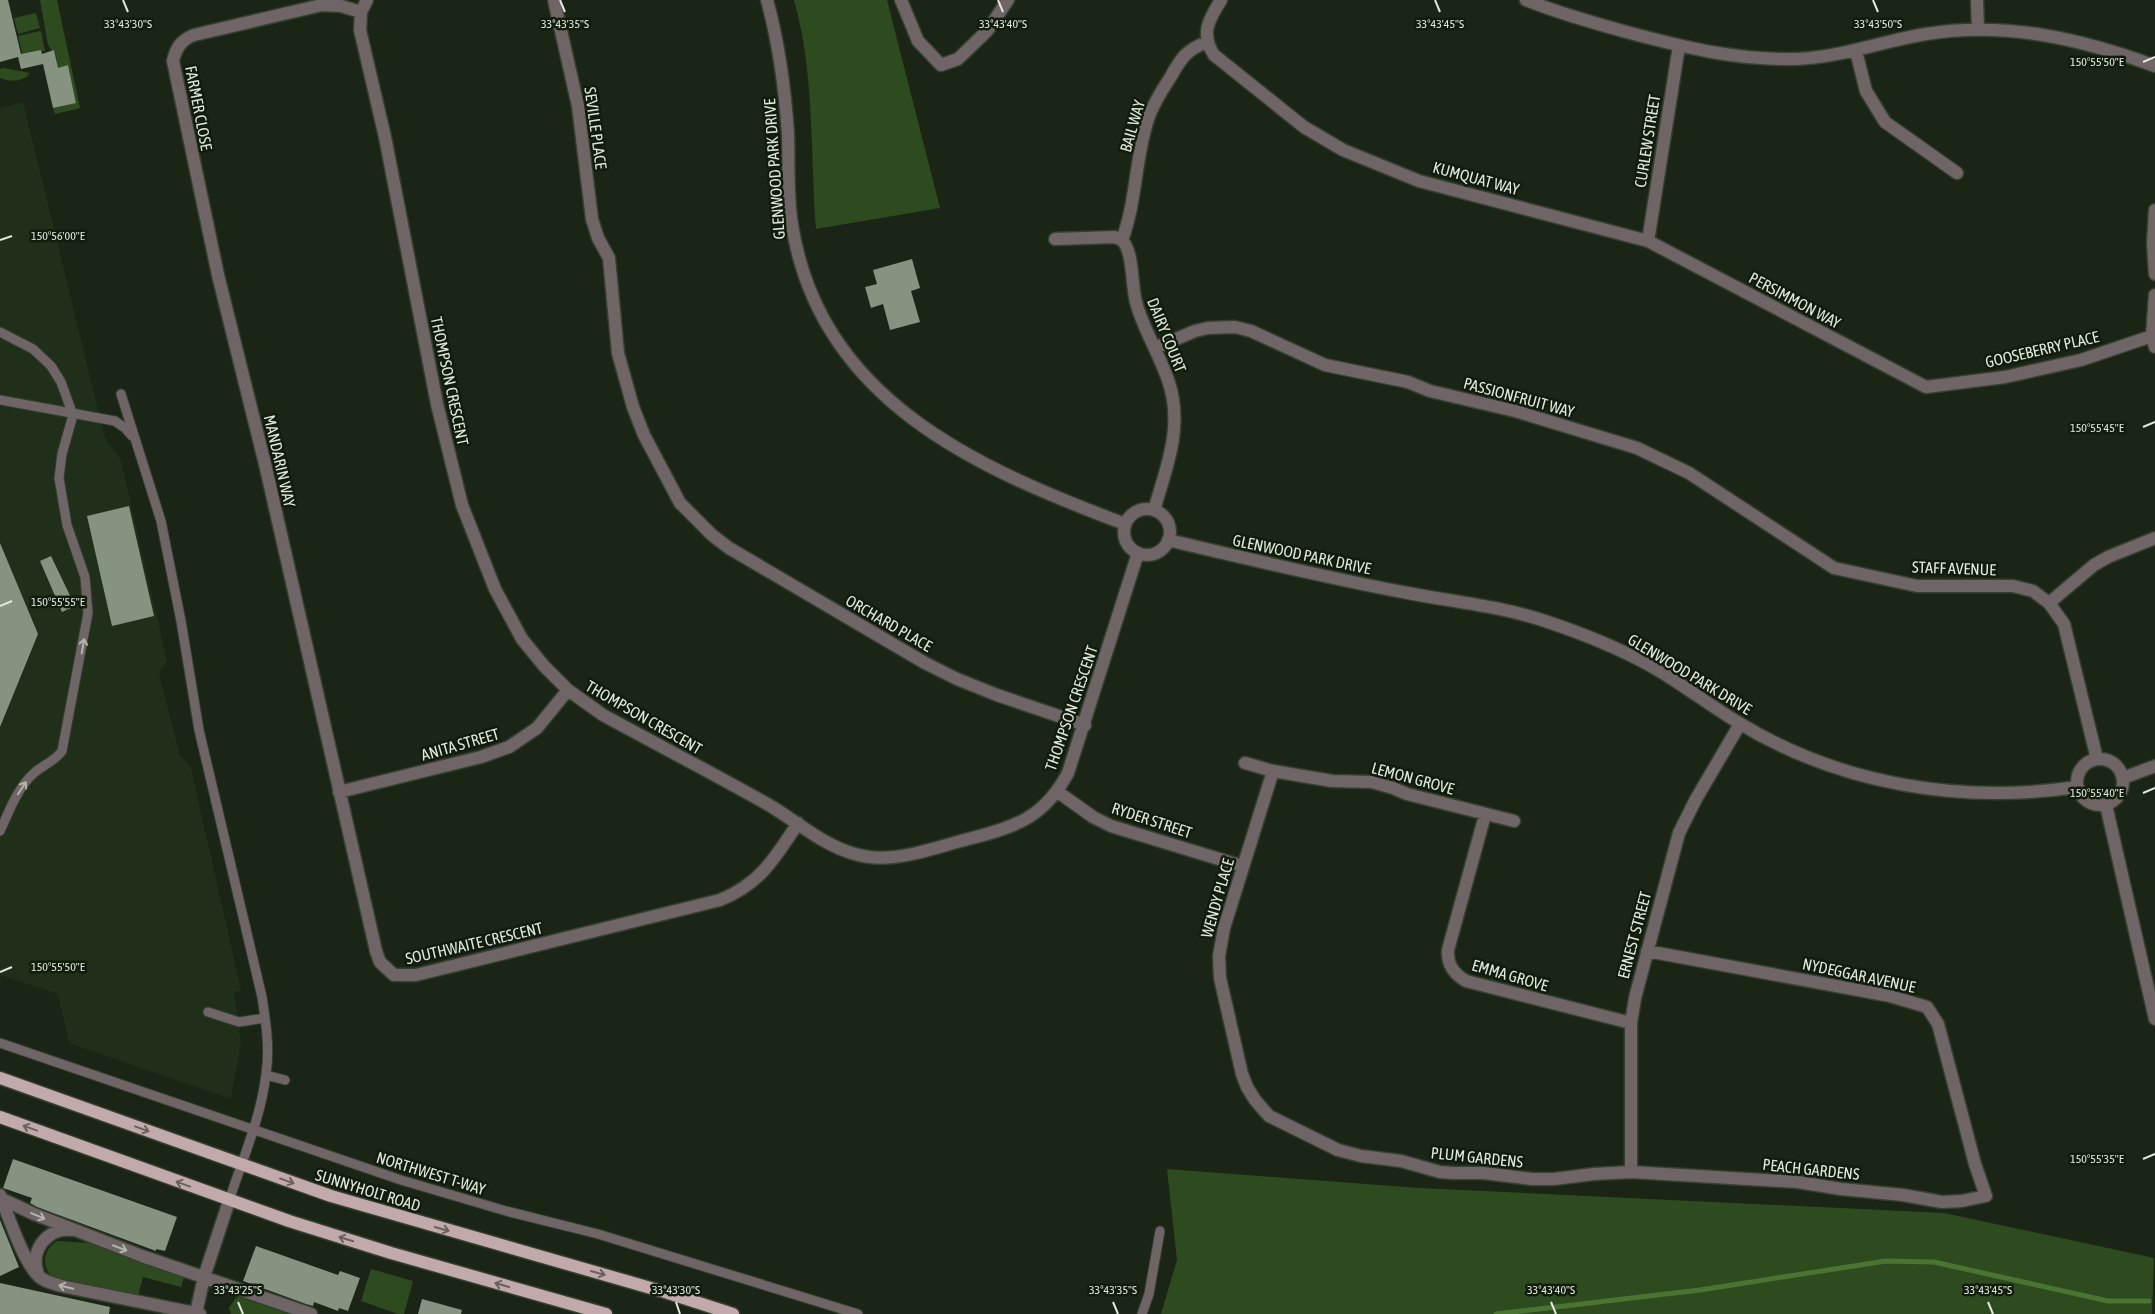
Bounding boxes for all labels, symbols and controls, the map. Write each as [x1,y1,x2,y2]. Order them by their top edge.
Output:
text: 33°43'30"S [104,17,152,31]
text: 33°43'35"S [541,17,589,31]
text: 33°43'40"S [979,17,1027,31]
text: 33°43'45"S [1416,17,1464,31]
text: 33°43'50"S [1854,17,1902,31]
text: 150°55'50"E [2070,55,2124,69]
street label: FARMER CLOSE [182,64,216,152]
street label: SEVILLE PLACE [581,86,611,170]
street label: CURLEW STREET [1631,93,1663,189]
street label: BAIL WAY [1116,97,1148,154]
street label: GLENWOOD PARK DRIVE [760,98,788,240]
street label: KUMQUAT WAY [1431,158,1522,198]
text: 150°56'00"E [31,229,85,243]
street label: PERSIMMON WAY [1746,268,1845,332]
street label: DAIRY COURT [1144,295,1190,375]
street label: THOMPSON CRESCENT [428,315,472,447]
street label: GOOSEBERRY PLACE [1983,327,2101,371]
street label: PASSIONFRUIT WAY [1462,374,1577,421]
street label: MANDARIN WAY [261,413,300,510]
text: 150°55'45"E [2070,421,2124,435]
street label: GLENWOOD PARK DRIVE [1231,531,1373,577]
street label: STAFF AVENUE [1912,558,1996,578]
street label: ORCHARD PLACE [843,591,935,655]
text: 150°55'55"E [31,595,85,609]
street label: GLENWOOD PARK DRIVE [1625,630,1755,718]
one-way arrow [79,638,89,654]
street label: THOMPSON CRESCENT [1041,643,1101,773]
street label: THOMPSON CRESCENT [583,676,705,758]
street label: ANITA STREET [419,724,501,764]
street label: LEMON GROVE [1370,758,1456,798]
one-way arrow [18,782,28,796]
text: 150°55'40"E [2070,786,2124,800]
street label: RYDER STREET [1110,799,1194,841]
street label: WENDY PLACE [1197,856,1237,940]
street label: ERNEST STREET [1614,889,1654,981]
street label: SOUTHWAITE CRESCENT [404,918,544,968]
street label: NYDEGGAR AVENUE [1801,954,1917,996]
street label: EMMA GROVE [1470,956,1550,995]
text: 150°55'50"E [31,960,85,974]
one-way arrow [23,1123,38,1132]
one-way arrow [133,1125,149,1134]
street label: PLUM GARDENS [1430,1143,1524,1171]
street label: NORTHWEST T-WAY [374,1148,489,1198]
text: 150°55'35"E [2070,1152,2124,1166]
street label: PEACH GARDENS [1762,1155,1861,1183]
street label: SUNNYHOLT ROAD [313,1165,423,1215]
one-way arrow [278,1177,294,1186]
one-way arrow [176,1179,191,1188]
one-way arrow [30,1211,45,1221]
one-way arrow [433,1225,449,1234]
one-way arrow [338,1234,354,1243]
one-way arrow [112,1243,127,1253]
one-way arrow [590,1269,606,1278]
one-way arrow [494,1279,510,1289]
one-way arrow [59,1282,75,1291]
text: 33°43'25"S [214,1283,262,1297]
text: 33°43'30"S [652,1283,700,1297]
text: 33°43'35"S [1089,1283,1137,1297]
text: 33°43'40"S [1527,1283,1575,1297]
text: 33°43'45"S [1964,1283,2012,1297]

